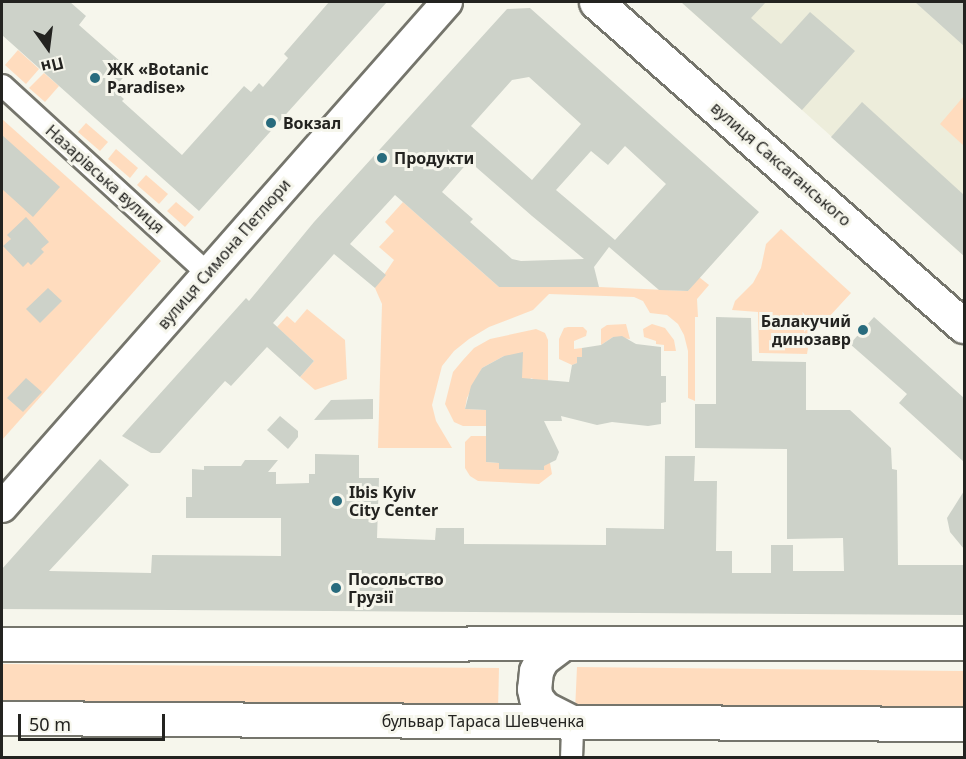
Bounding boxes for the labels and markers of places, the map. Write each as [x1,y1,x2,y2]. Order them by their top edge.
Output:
place label: ЖК «Botanic Paradise» [107,59,209,97]
marker: ЖК «Botanic Paradise» [88,71,102,85]
place label: Вокзал [283,113,341,133]
marker: Вокзал [264,116,278,130]
place label: Продукти [394,148,474,168]
marker: Продукти [375,151,389,165]
place label: Балакучий динозавр [761,311,851,349]
marker: Балакучий динозавр [856,323,870,337]
place label: Ibis Kyiv City Center [349,482,438,520]
marker: Ibis Kyiv City Center [330,494,344,508]
place label: Посольство Грузії [348,569,444,607]
marker: Посольство Грузії [329,581,343,595]

